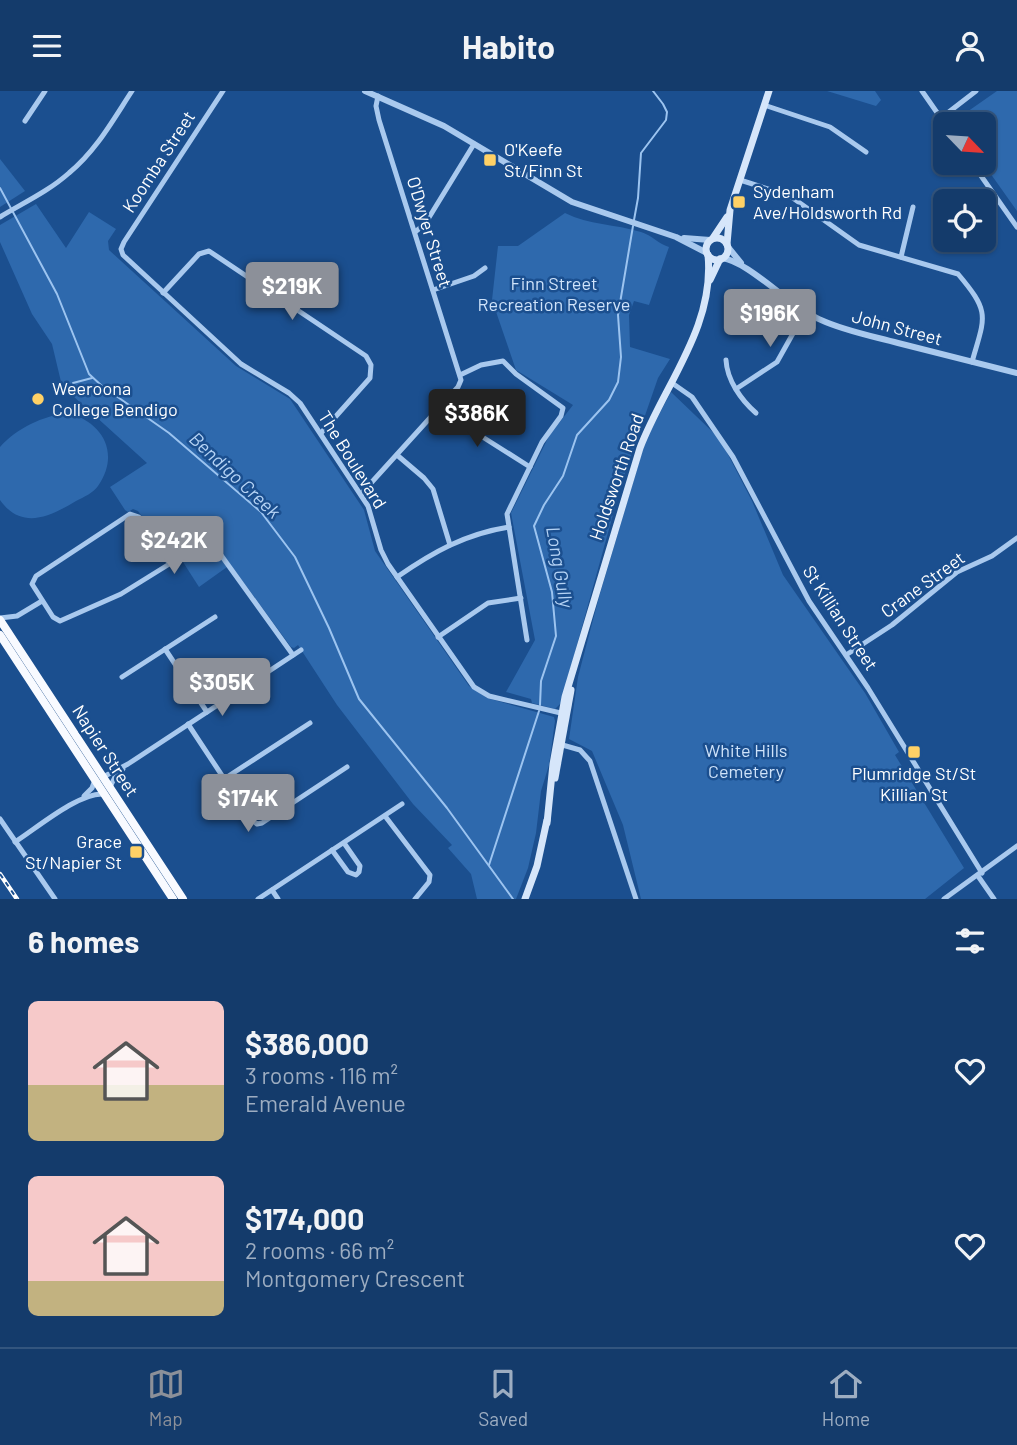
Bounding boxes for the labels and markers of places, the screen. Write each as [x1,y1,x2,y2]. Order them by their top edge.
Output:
place label: O'Keefe St/Finn St [504,138,583,181]
marker: O'Keefe St/Finn St [482,152,498,168]
place label: Sydenham Ave/Holdsworth Rd [753,180,902,223]
marker: Sydenham Ave/Holdsworth Rd [731,194,747,210]
pin: $219K [243,263,341,322]
pin: $196K [721,289,819,349]
place label: Weeroona College Bendigo [52,377,178,420]
pin: $386K [428,389,526,449]
marker: Weeroona College Bendigo [30,391,46,407]
pin: $242K [125,517,223,576]
pin: $305K [173,659,271,718]
marker: Plumridge St/St Killian St [906,744,922,760]
place label: Plumridge St/St Killian St [852,762,976,805]
pin: $174K [199,775,297,834]
place label: Grace St/Napier St [25,830,122,873]
marker: Grace St/Napier St [128,844,144,860]

